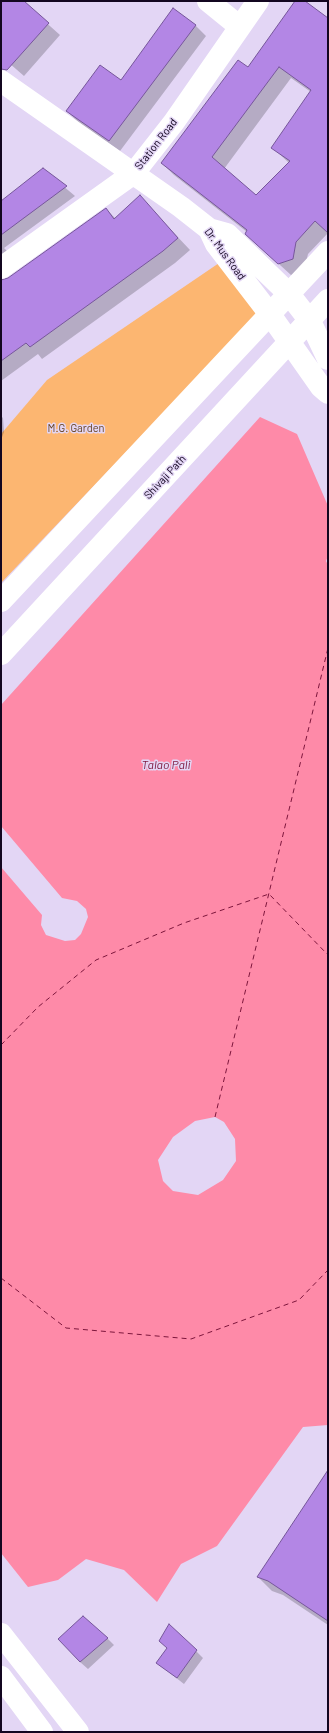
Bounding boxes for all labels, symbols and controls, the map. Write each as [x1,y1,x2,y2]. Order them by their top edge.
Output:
street label: Station Road [132,116,180,172]
street label: Dr. Mus Road [202,225,248,283]
park label: M.G. Garden [48,421,104,435]
street label: Shivaji Path [141,452,189,502]
water label: Talao Pali [142,758,190,772]

